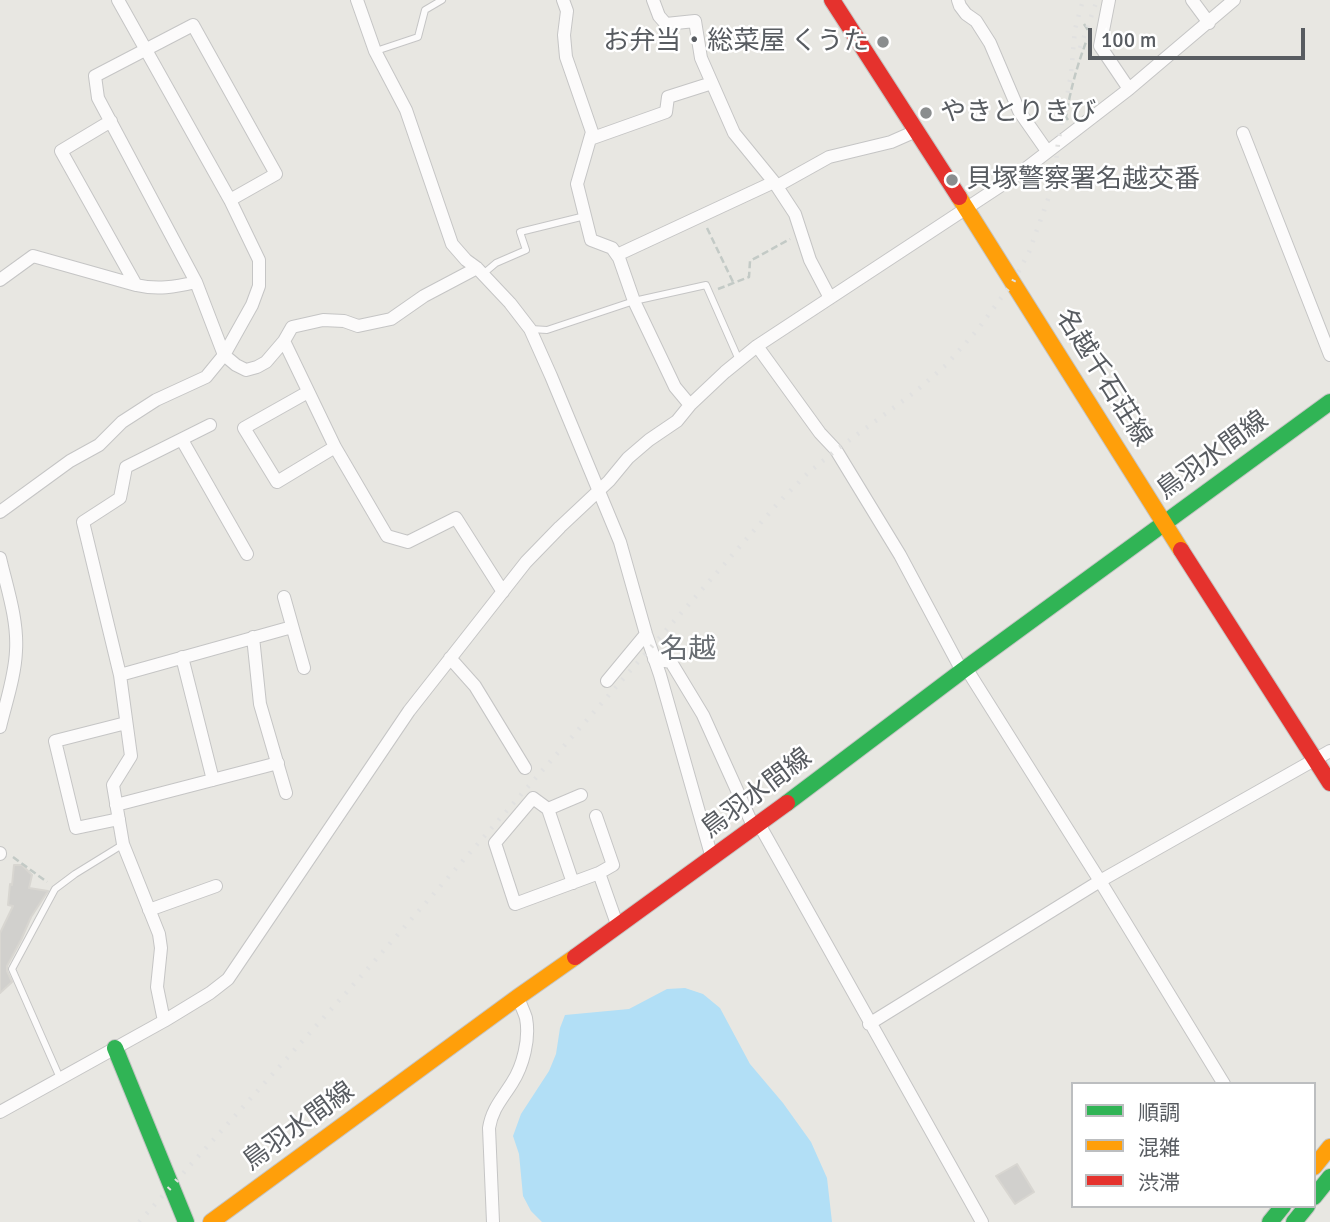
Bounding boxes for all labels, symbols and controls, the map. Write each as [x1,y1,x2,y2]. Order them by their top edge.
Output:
scale bar [1092,14,1309,58]
place label: お弁当・総菜屋 くうた [603,26,869,58]
text: 100 m [1101,27,1156,53]
marker: お弁当・総菜屋 くうた [875,34,891,50]
place label: やきとりきび [940,97,1096,129]
marker: やきとりきび [918,105,934,121]
place label: 貝塚警察署名越交番 [966,164,1200,196]
marker: 貝塚警察署名越交番 [944,172,960,188]
street label: 名越千石荘線 [1048,304,1158,452]
street label: 鳥羽水間線 [1151,405,1275,507]
district label: 名越 [660,634,716,668]
street label: 鳥羽水間線 [696,742,818,846]
street label: 鳥羽水間線 [237,1076,361,1178]
legend [1071,1082,1316,1208]
text: 順調 [1138,1100,1180,1126]
text: 混雑 [1138,1135,1180,1161]
text: 渋滞 [1138,1170,1180,1196]

